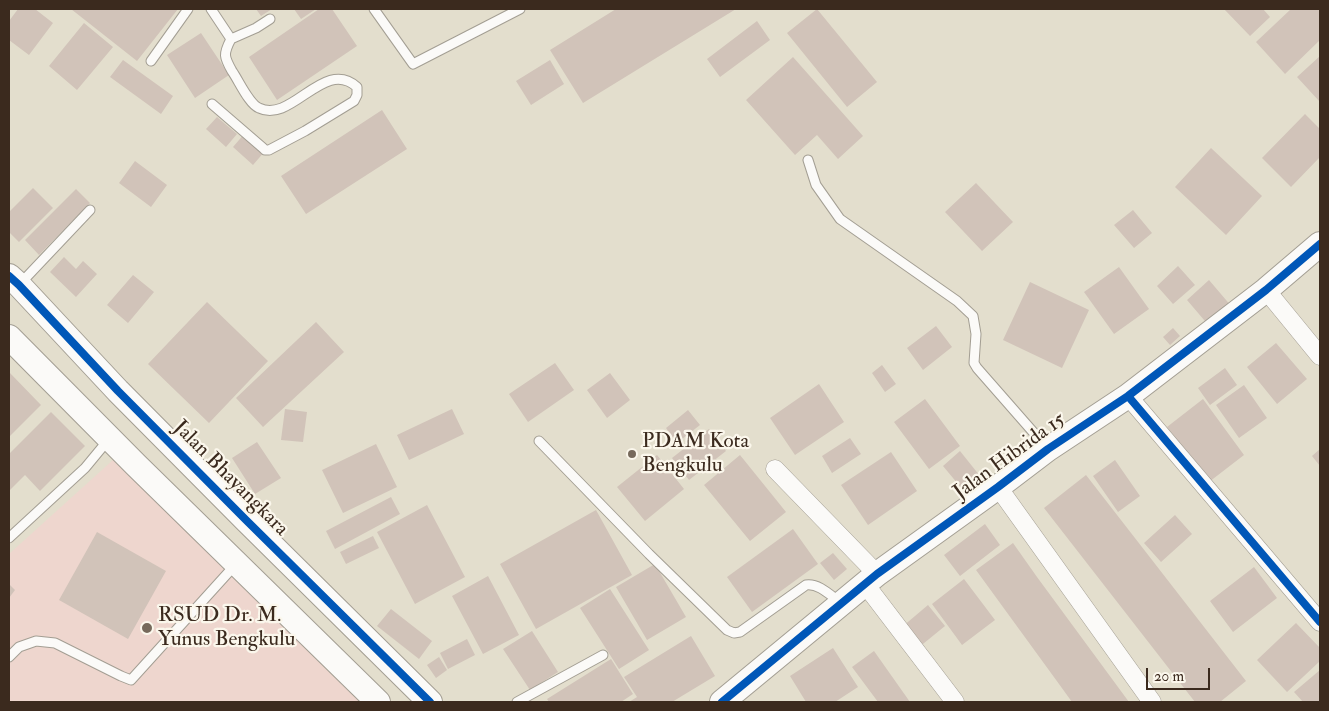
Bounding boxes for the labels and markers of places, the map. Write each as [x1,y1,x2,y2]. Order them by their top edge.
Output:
place label: PDAM Kota Bengkulu [642,429,749,479]
marker: PDAM Kota Bengkulu [626,448,638,460]
place label: RSUD Dr. M. Yunus Bengkulu [158,603,295,653]
marker: RSUD Dr. M. Yunus Bengkulu [140,621,154,635]

